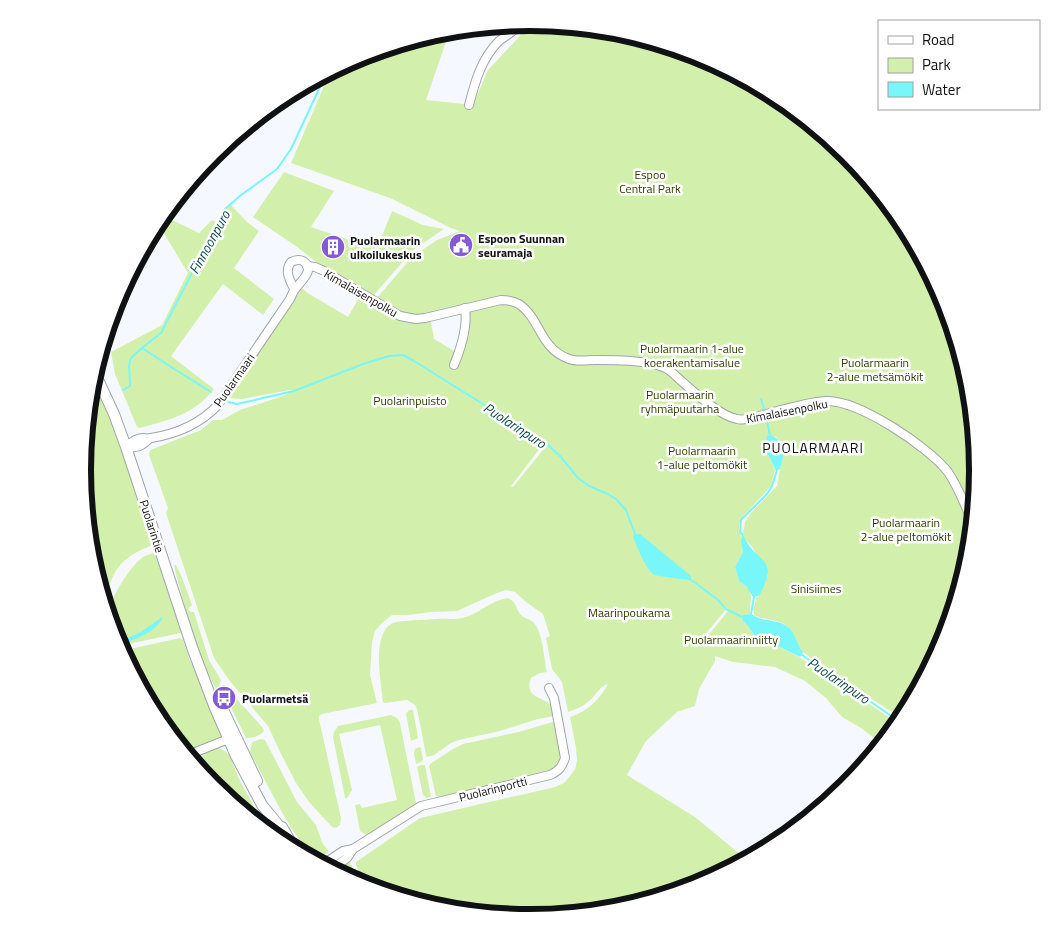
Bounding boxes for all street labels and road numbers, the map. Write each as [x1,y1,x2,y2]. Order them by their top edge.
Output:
street label: Kimalaisenpolku [320,264,402,322]
street label: Puolarmaari [209,349,259,411]
street label: Kimalaisenpolku [745,394,829,428]
street label: Puolarintie [135,497,169,555]
street label: Puolarinportti [457,771,529,807]

